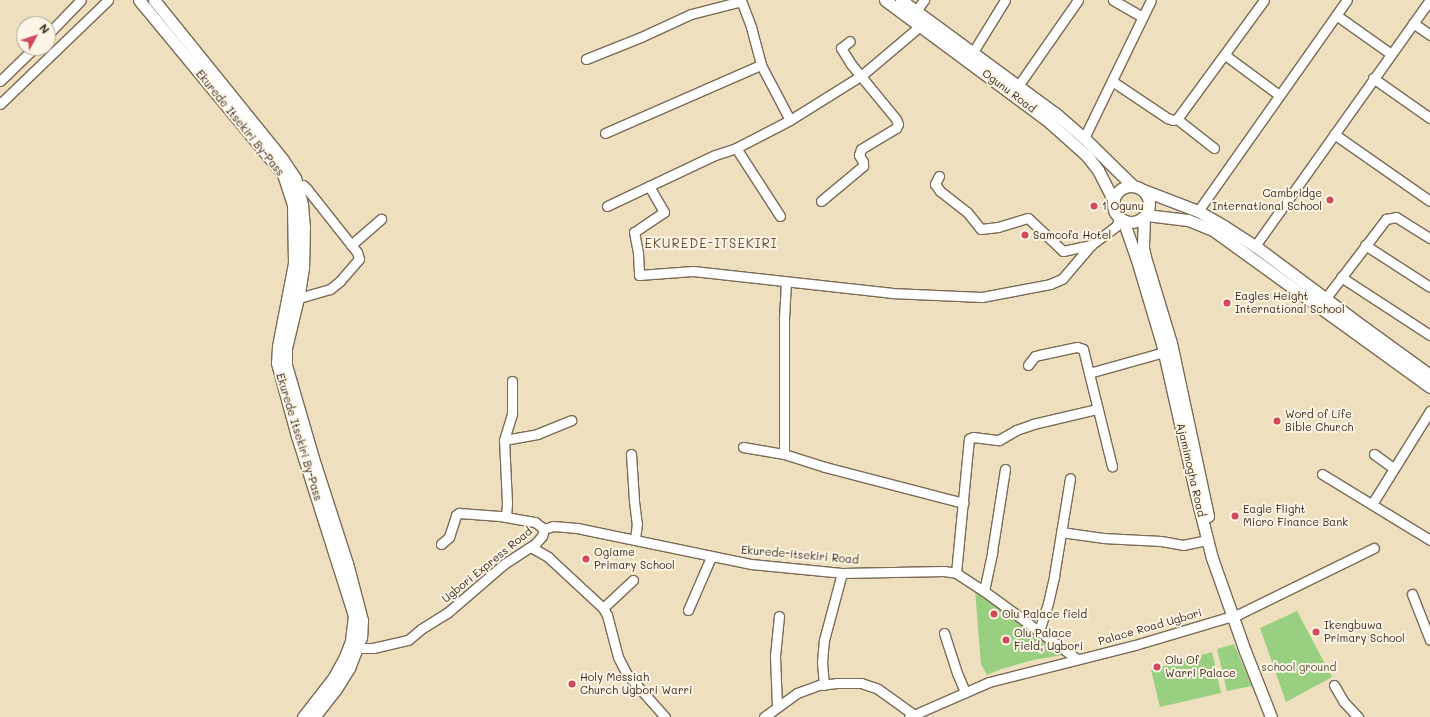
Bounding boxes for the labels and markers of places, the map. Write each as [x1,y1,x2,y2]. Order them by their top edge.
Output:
place label: Cambridge International School [1212,187,1322,213]
marker: Cambridge International School [1325,195,1335,205]
place label: 1 Ogunu [1102,199,1144,213]
marker: 1 Ogunu [1089,201,1099,211]
place label: Samcofa Hotel [1033,228,1111,242]
marker: Samcofa Hotel [1020,230,1030,240]
place label: Eagles Height International School [1235,290,1345,316]
marker: Eagles Height International School [1222,298,1232,308]
place label: Word of Life Bible Church [1285,408,1354,434]
marker: Word of Life Bible Church [1272,416,1282,426]
place label: Eagle Flight Micro Finance Bank [1243,503,1348,529]
marker: Eagle Flight Micro Finance Bank [1230,511,1240,521]
place label: Ogiame Primary School [594,546,675,572]
marker: Ogiame Primary School [581,554,591,564]
place label: Olu Palace field [1002,607,1087,621]
marker: Olu Palace field [989,609,999,619]
place label: Ikengbuwa Primary School [1324,619,1405,645]
place label: Olu Palace Field, Ugbori [1014,627,1083,653]
marker: Ikengbuwa Primary School [1311,627,1321,637]
marker: Olu Palace Field, Ugbori [1001,635,1011,645]
place label: Olu Of Warri Palace [1165,654,1236,680]
marker: Olu Of Warri Palace [1152,662,1162,672]
place label: Holy Messiah Church Ugbori Warri [580,671,692,697]
marker: Holy Messiah Church Ugbori Warri [567,679,577,689]

